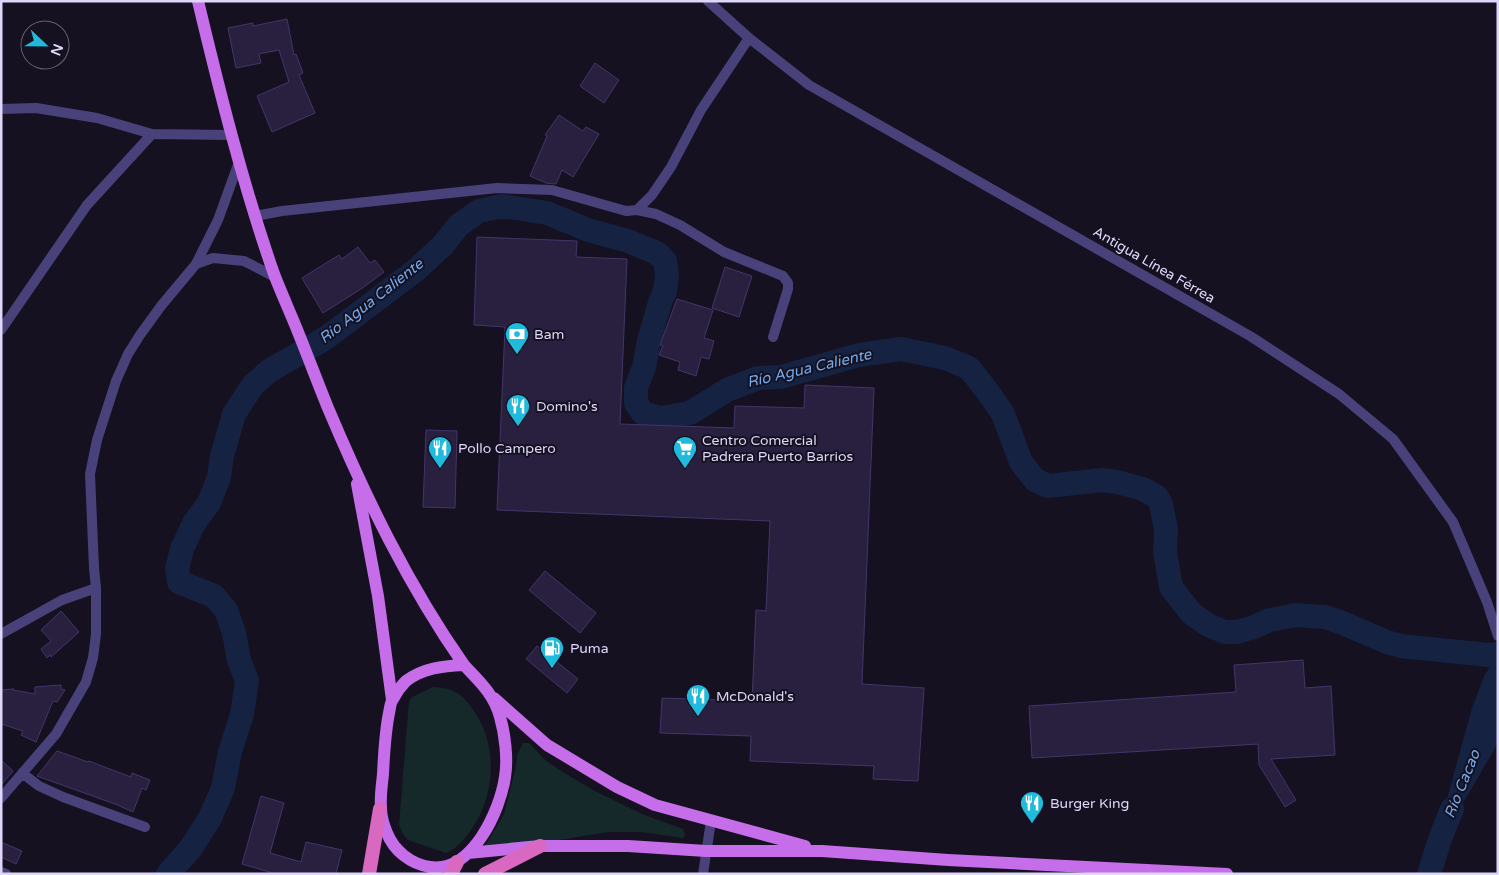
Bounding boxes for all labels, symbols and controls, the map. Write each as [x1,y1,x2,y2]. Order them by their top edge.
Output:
north arrow [20,20,70,70]
text: N [47,41,67,58]
street label: Antigua Línea Férrea [1090,223,1218,307]
water label: Río Agua Caliente [315,254,428,347]
bank icon: Bam [504,321,530,355]
place label: Bam [534,326,564,343]
water label: Río Agua Caliente [745,345,874,391]
restaurant icon: Domino's [505,393,531,427]
place label: Domino's [536,398,598,415]
place label: Centro Comercial Padrera Puerto Barrios [702,432,854,465]
restaurant icon: Pollo Campero [427,435,453,469]
supermarket icon: Centro Comercial Padrera Puerto Barrios [672,435,698,469]
place label: Pollo Campero [458,440,556,457]
fuel station icon: Puma [539,635,565,669]
place label: Puma [570,640,609,657]
restaurant icon: McDonald's [685,683,711,717]
place label: McDonald's [716,688,794,705]
water label: Río Cacao [1440,747,1484,821]
restaurant icon: Burger King [1019,790,1045,824]
place label: Burger King [1050,795,1129,812]

